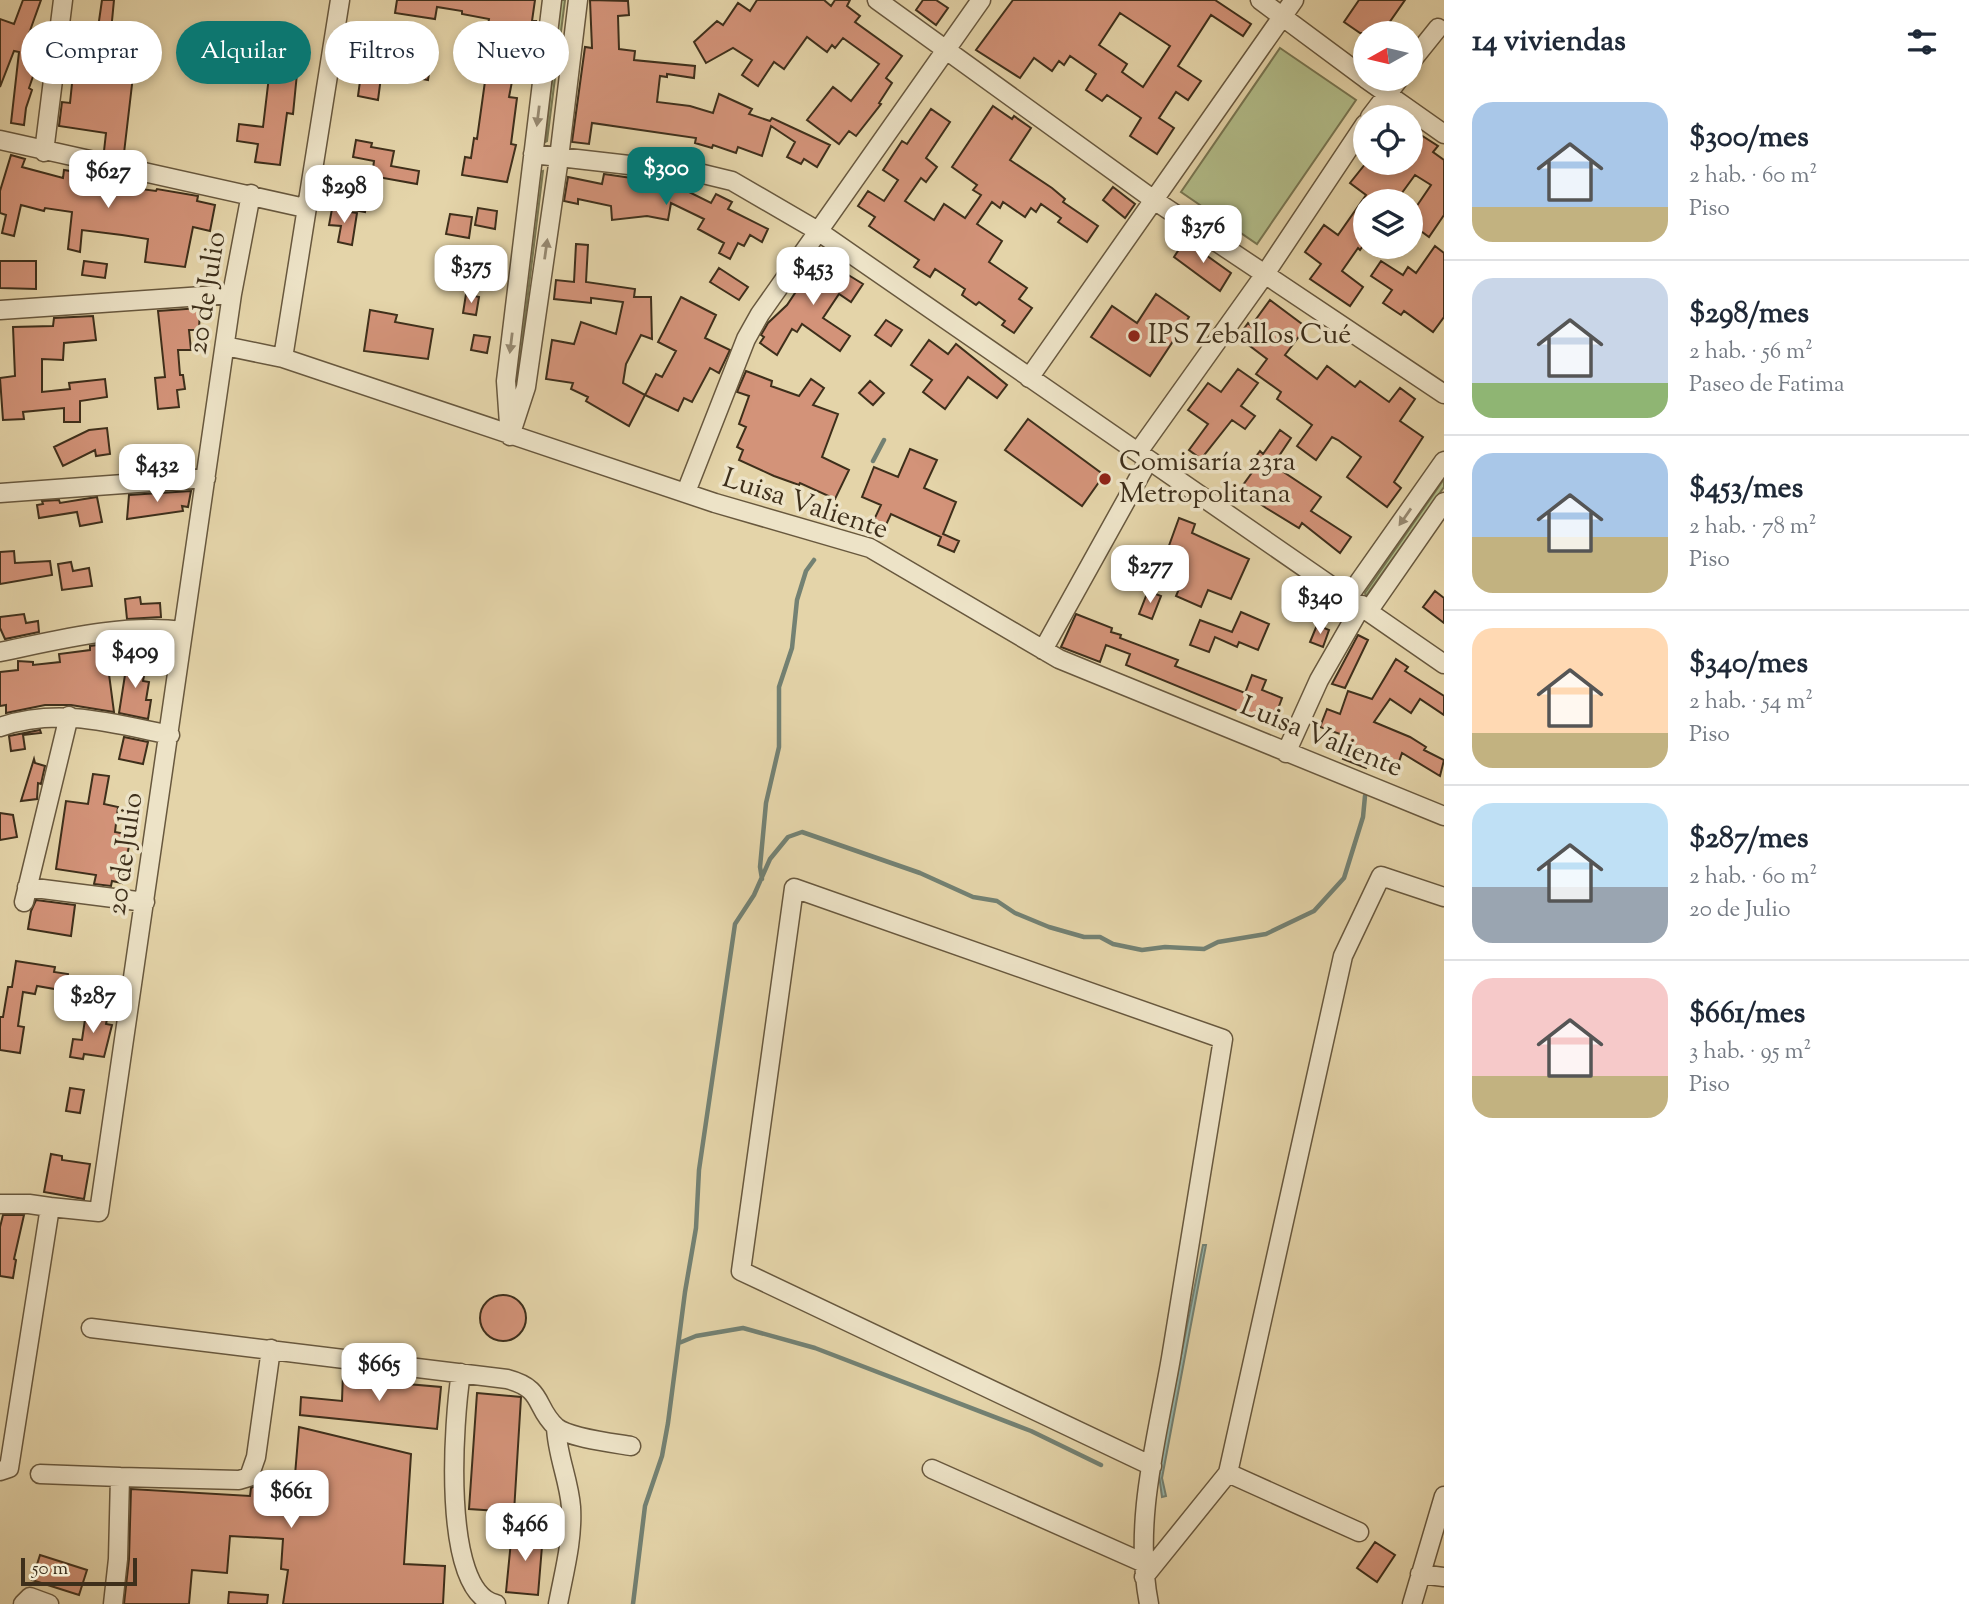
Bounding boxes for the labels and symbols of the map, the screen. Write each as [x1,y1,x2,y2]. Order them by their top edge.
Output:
north arrow [1353,21,1423,91]
one-way arrow [532,106,543,128]
pin: $300 [625,148,707,207]
pin: $627 [67,150,149,210]
pin: $298 [303,166,385,225]
pin: $376 [1162,205,1244,265]
street label: 20 de Julio [179,229,237,357]
one-way arrow [541,238,552,260]
pin: $375 [430,246,512,305]
pin: $453 [772,247,854,307]
place label: IPS Zeballos Cué [1148,316,1351,356]
marker: IPS Zeballos Cué [1126,328,1142,344]
one-way arrow [505,332,516,354]
place label: Comisaría 23ra Metropolitana [1119,443,1296,515]
pin: $432 [116,444,198,504]
street label: Luisa Valiente [717,459,893,551]
marker: Comisaría 23ra Metropolitana [1097,471,1113,487]
one-way arrow [1398,508,1412,526]
pin: $277 [1109,546,1191,605]
pin: $340 [1279,576,1361,636]
pin: $409 [94,630,176,690]
street label: Luisa Valiente [1234,687,1408,789]
street label: 20 de Julio [98,790,154,918]
pin: $287 [52,976,134,1035]
pin: $665 [338,1344,420,1403]
pin: $661 [250,1470,332,1530]
pin: $466 [484,1504,566,1563]
scale bar [21,1555,136,1587]

